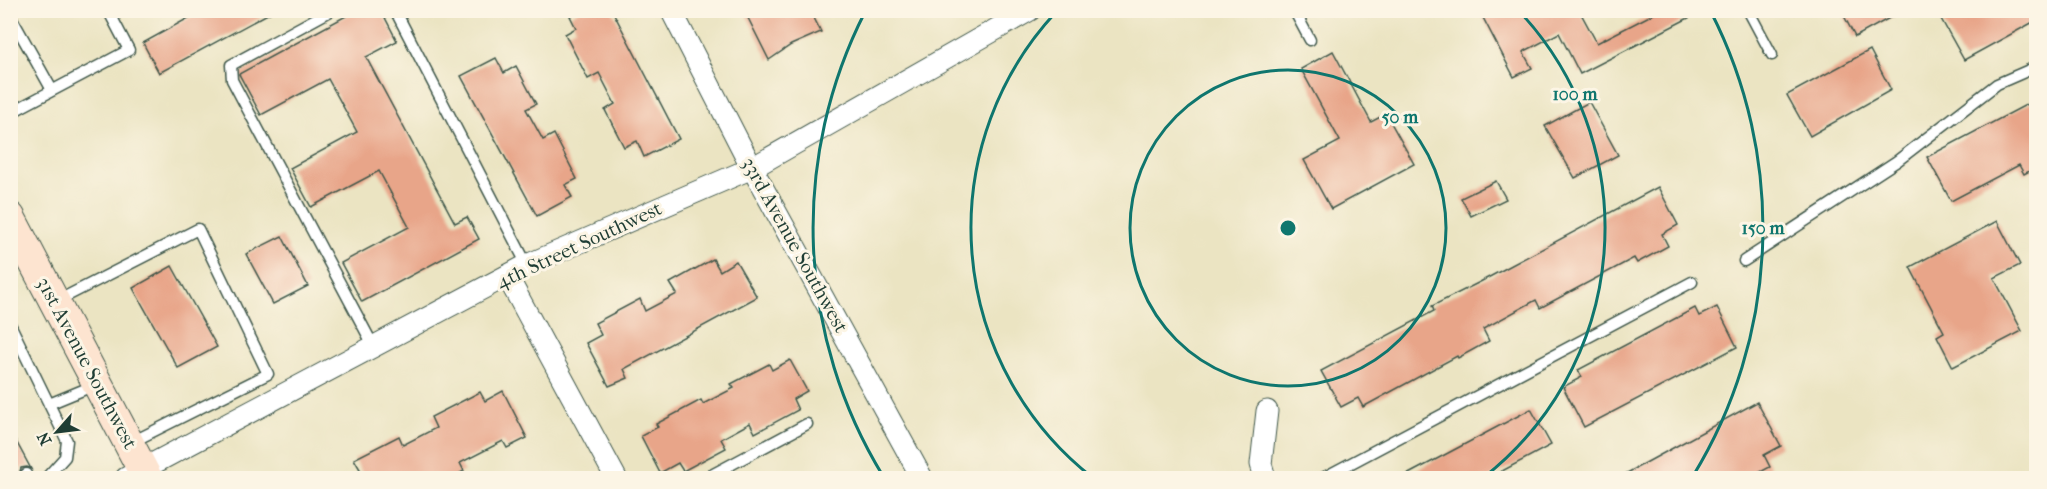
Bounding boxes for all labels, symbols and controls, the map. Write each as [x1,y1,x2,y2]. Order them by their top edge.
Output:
text: 100 m [1552,84,1599,105]
text: 50 m [1382,107,1419,128]
street label: 33rd Avenue Southwest [737,153,853,337]
street label: 4th Street Southwest [493,197,665,293]
centre of rings [1278,218,1298,238]
text: 150 m [1742,218,1785,239]
street label: 31st Avenue Southwest [32,273,142,453]
north arrow [27,402,87,462]
text: N [33,428,55,449]

